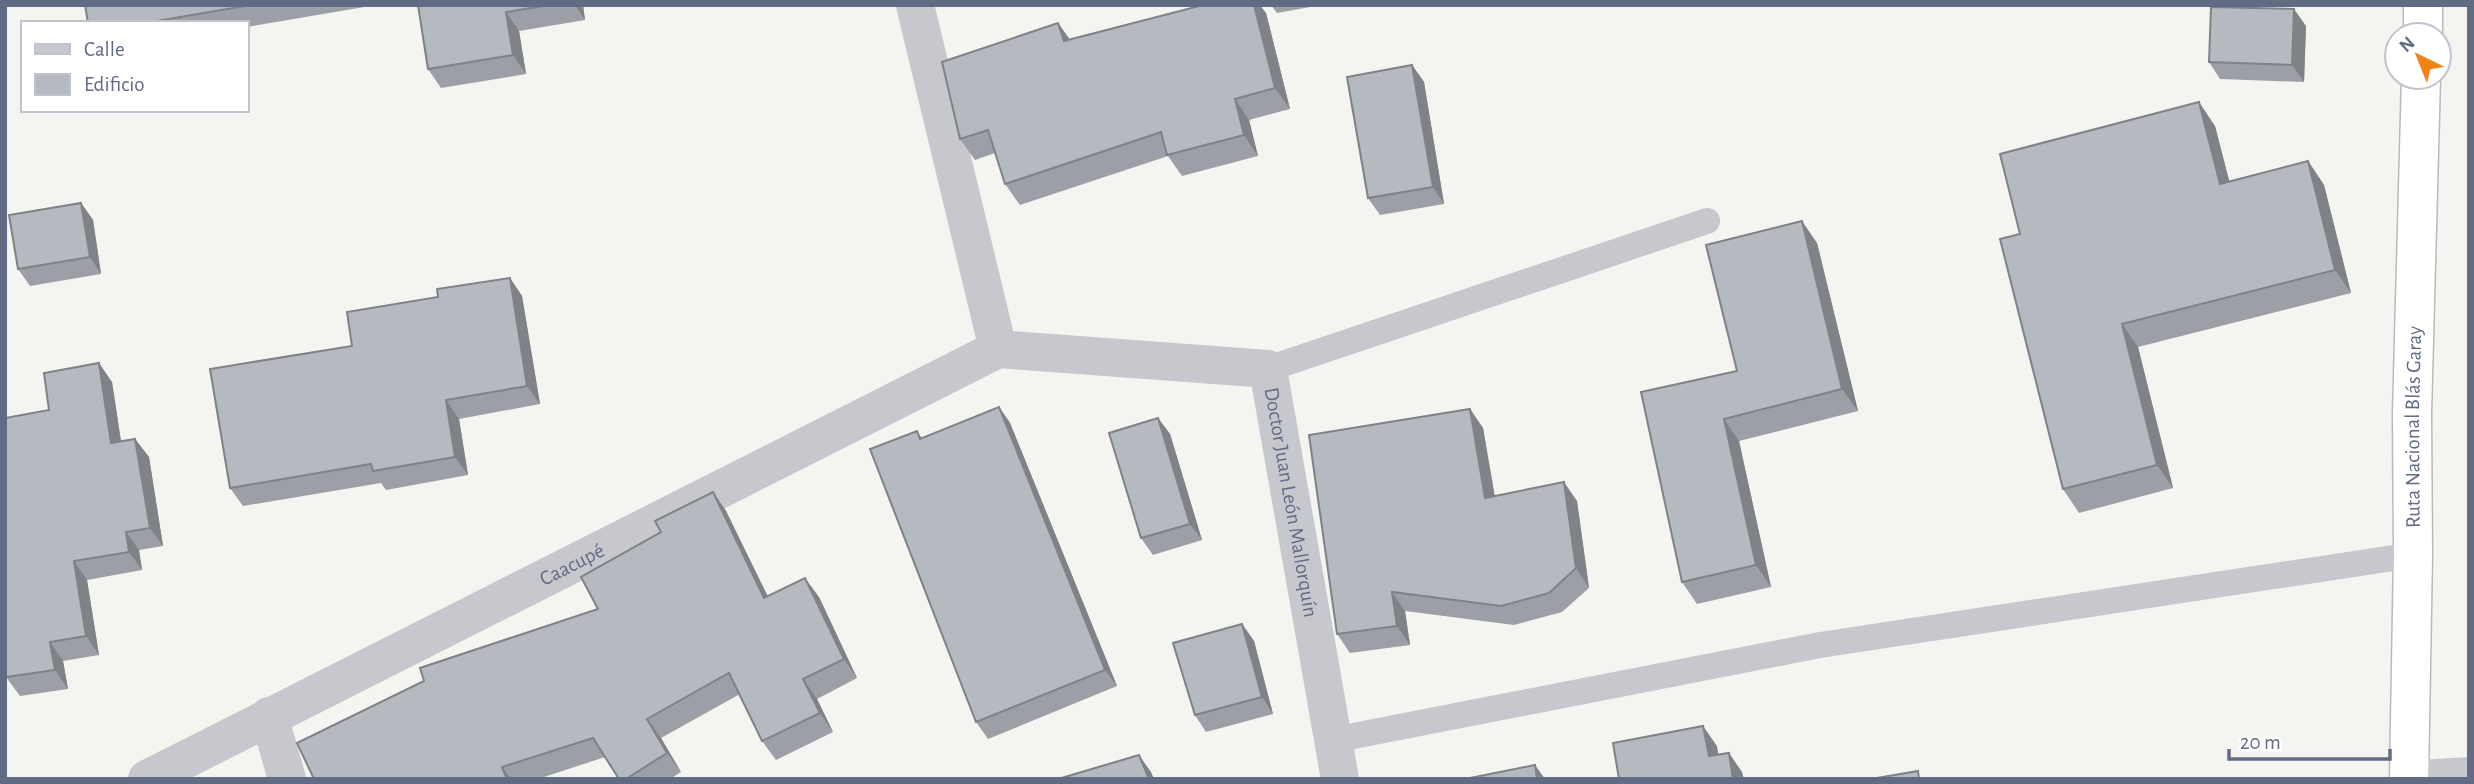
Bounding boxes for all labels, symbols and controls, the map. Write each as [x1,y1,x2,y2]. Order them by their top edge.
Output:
legend [21,21,248,112]
north arrow [2383,21,2453,91]
text: N [2396,33,2419,56]
text: Calle [84,39,125,60]
text: Edificio [84,74,145,95]
street label: Ruta Nacional Blás Garay [2402,326,2425,528]
street label: Doctor Juan León Mallorquín [1260,386,1321,619]
street label: Caacupé [536,540,608,590]
scale bar [2229,718,2390,762]
text: 20 m [2240,732,2281,753]

